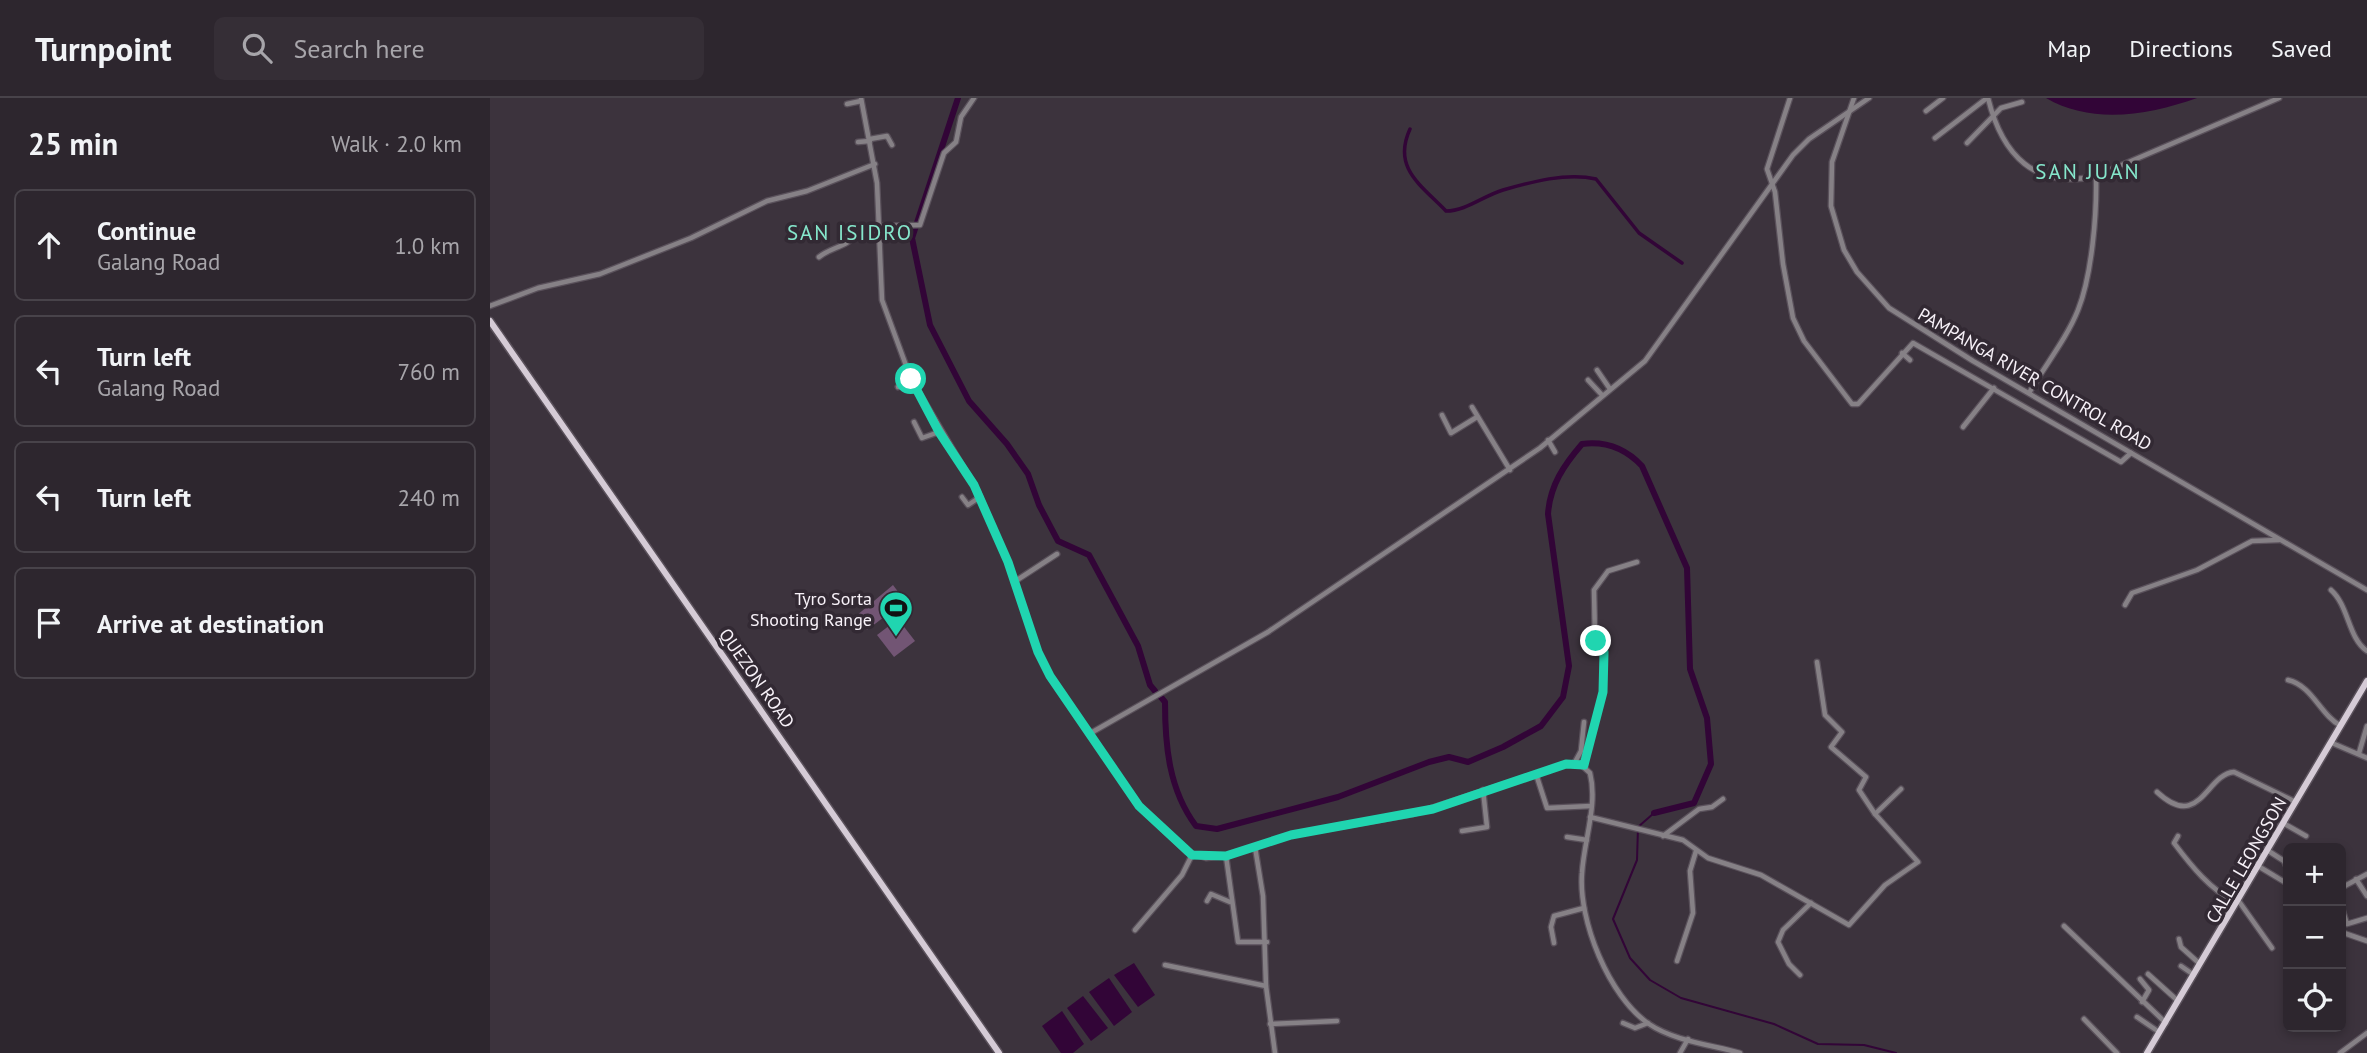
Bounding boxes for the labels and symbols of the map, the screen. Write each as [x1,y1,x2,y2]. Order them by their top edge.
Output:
district label: SAN JUAN [2035,158,2141,185]
district label: SAN ISIDRO [787,219,913,246]
street label: PAMPANGA RIVER CONTROL ROAD [1914,303,2156,455]
route start [895,363,926,394]
place label: Tyro Sorta Shooting Range [750,587,872,631]
sports icon: Tyro Sorta Shooting Range [877,589,915,638]
street label: QUEZON ROAD [714,624,800,732]
route end [1580,625,1611,656]
street label: CALLE LEONGSON [2201,793,2291,927]

